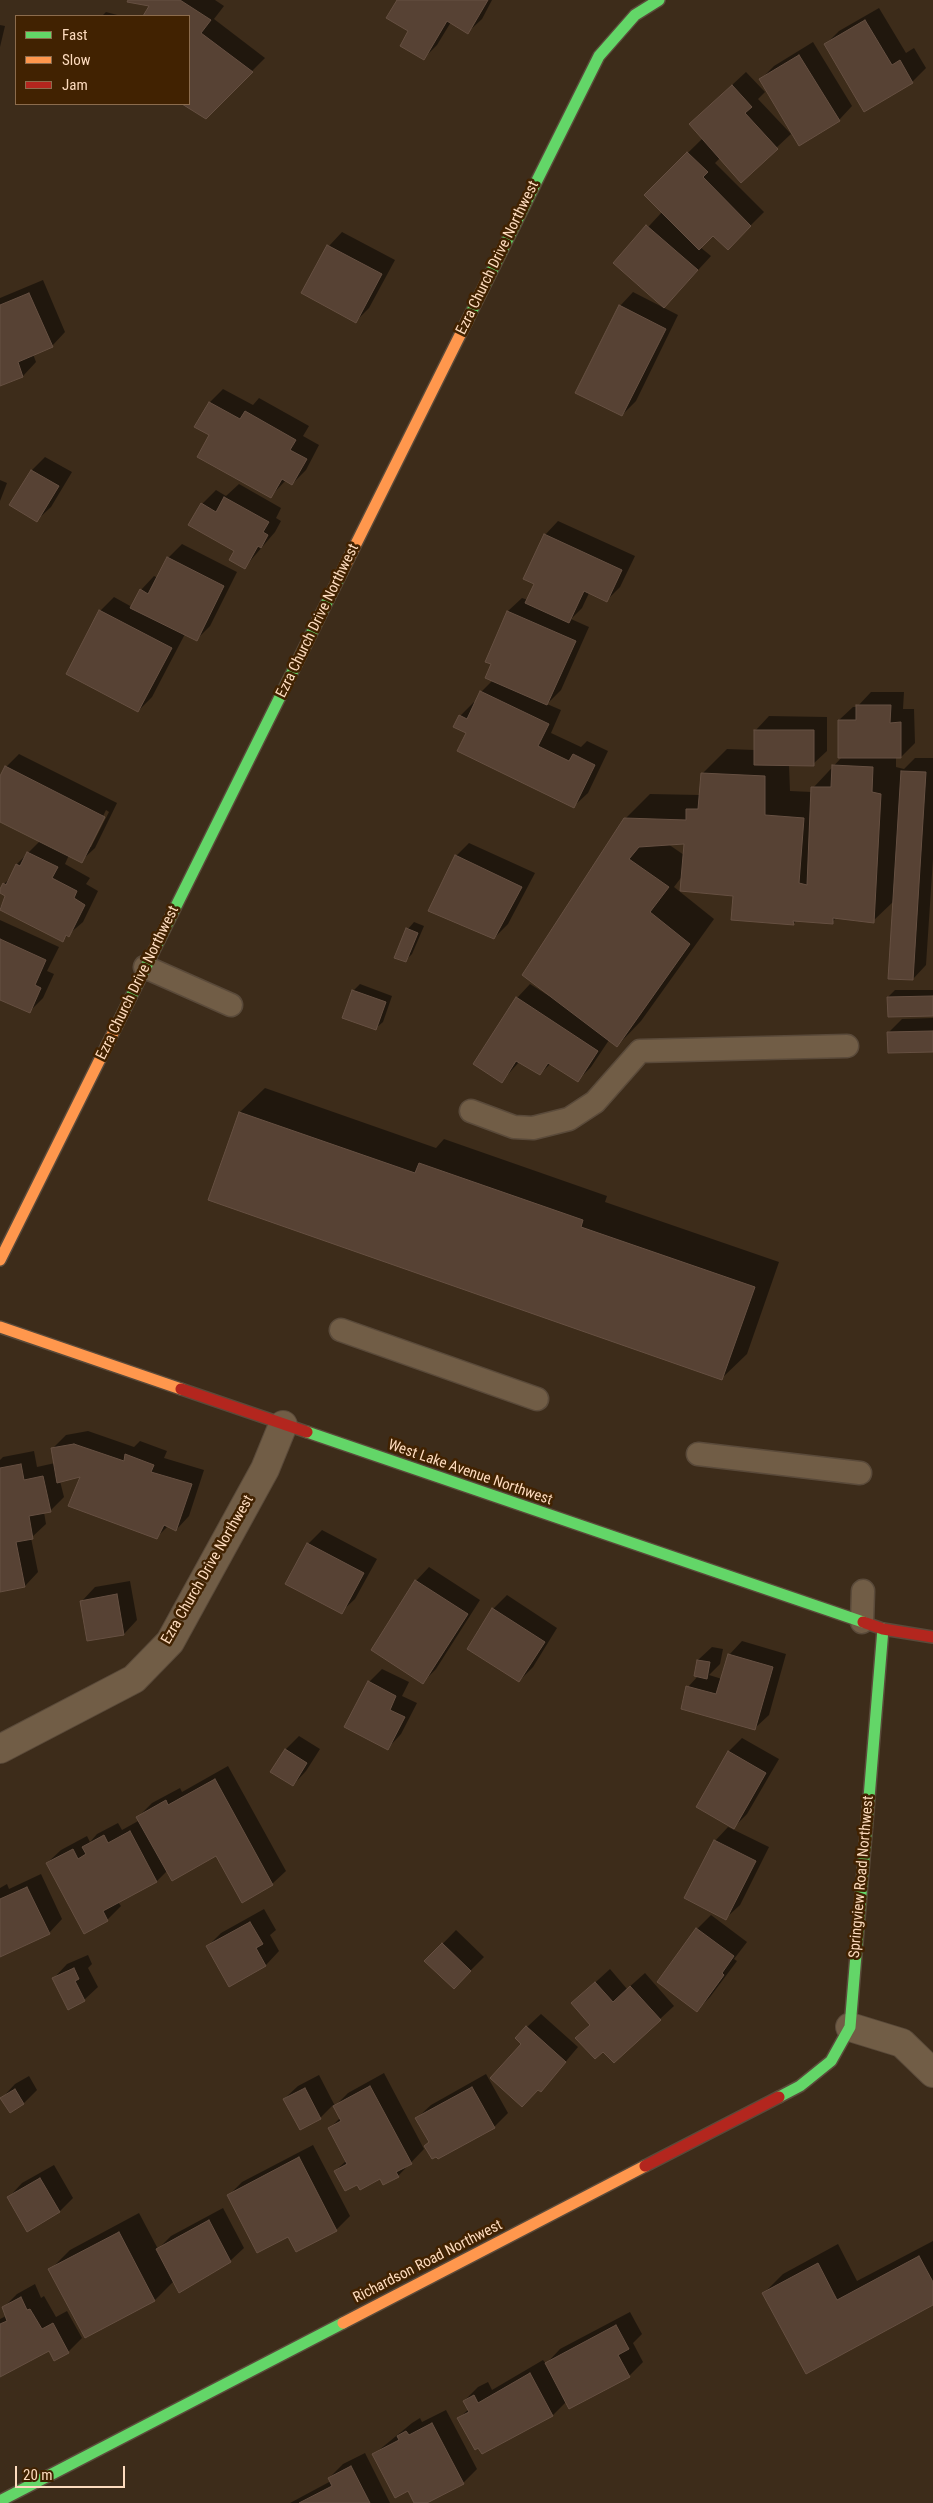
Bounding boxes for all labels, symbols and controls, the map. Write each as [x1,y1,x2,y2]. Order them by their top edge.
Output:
legend [15,15,190,105]
text: Fast [62,26,87,44]
text: Slow [62,51,91,69]
text: Jam [62,76,88,94]
street label: Ezra Church Drive Northwest [453,178,543,338]
street label: Ezra Church Drive Northwest [273,541,363,701]
street label: Ezra Church Drive Northwest [93,903,183,1063]
street label: West Lake Avenue Northwest [386,1436,554,1510]
street label: Ezra Church Drive Northwest [158,1492,258,1648]
street label: Springview Road Northwest [846,1795,878,1959]
street label: Richardson Road Northwest [351,2217,505,2307]
scale bar [18,2456,128,2488]
text: 20 m [23,2466,53,2484]

